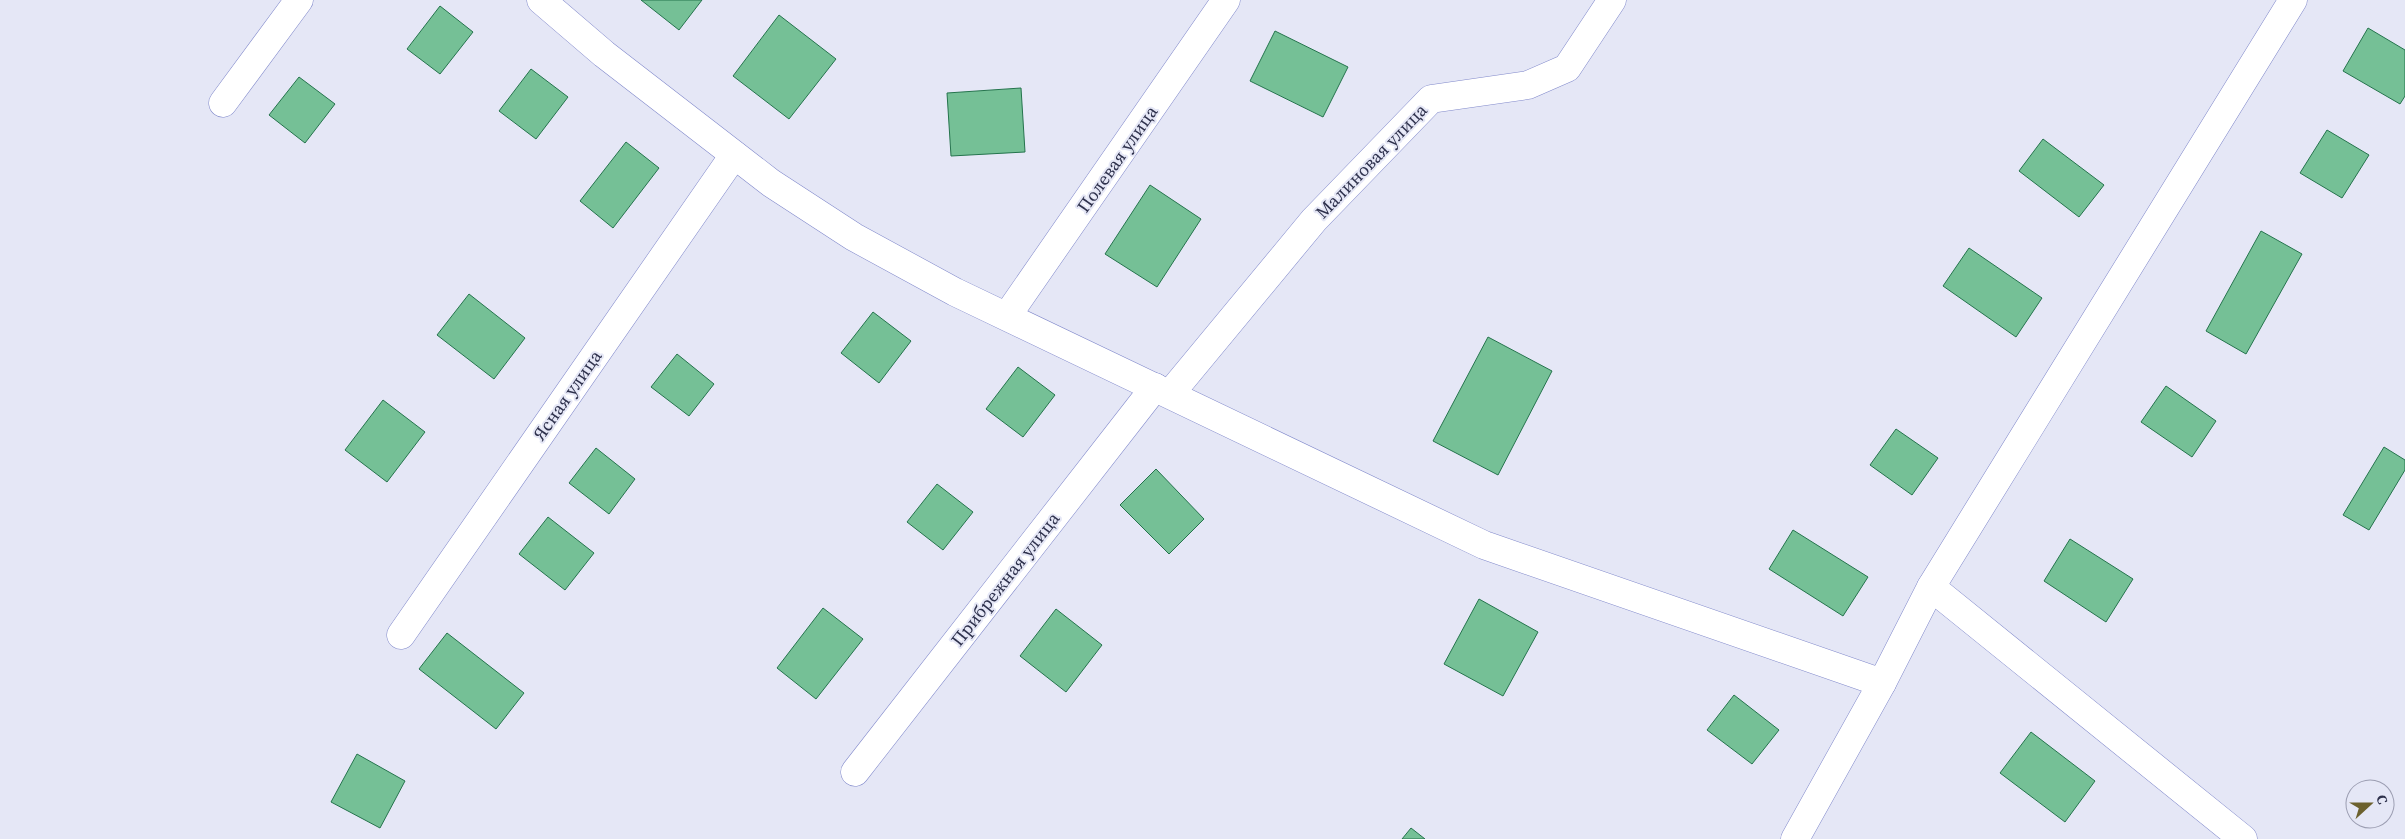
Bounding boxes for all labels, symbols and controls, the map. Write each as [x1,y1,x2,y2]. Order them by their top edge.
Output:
street label: Малиновая улица [1310,97,1433,224]
street label: Полевая улица [1071,100,1164,218]
street label: Ясная улица [527,344,608,445]
street label: Прибрежная улица [945,506,1066,651]
north arrow [2345,779,2395,829]
text: С [2371,792,2393,807]

